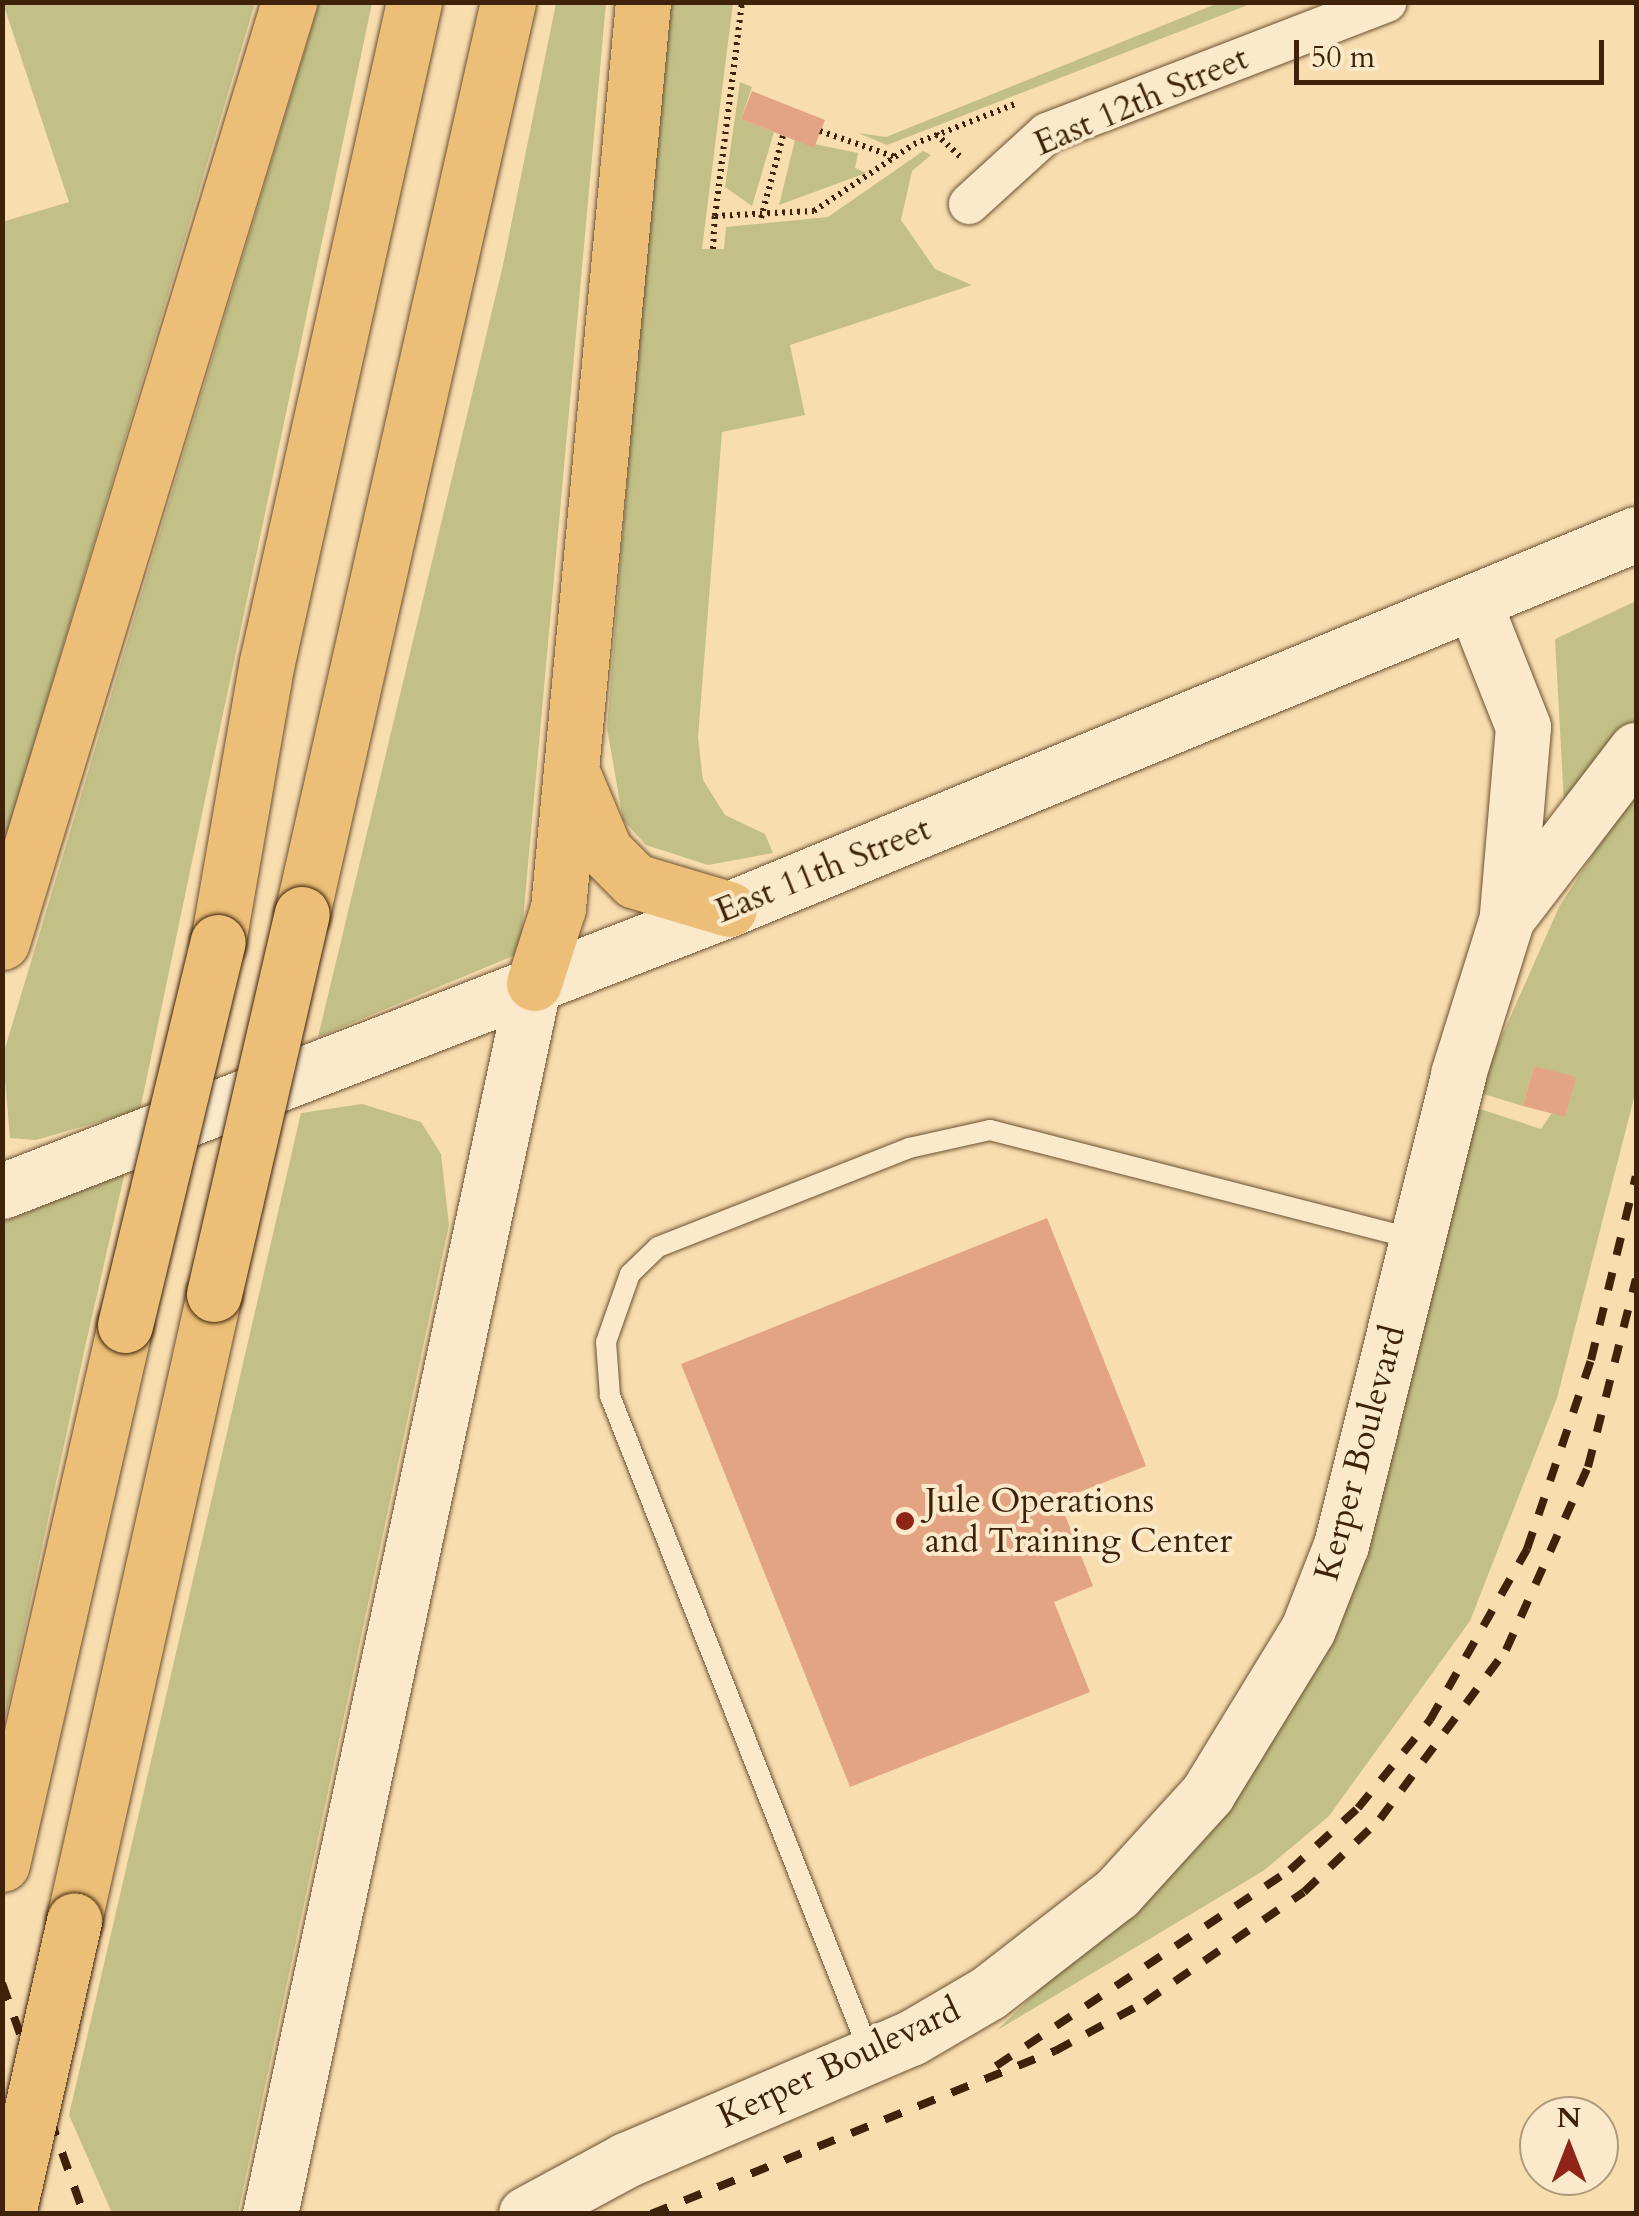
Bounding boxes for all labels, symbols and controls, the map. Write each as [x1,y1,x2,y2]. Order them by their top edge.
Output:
scale bar [1299,20,1609,82]
street label: East 12th Street [1028,37,1254,165]
text: 50 m [1311,37,1375,78]
street label: East 11th Street [709,808,937,932]
street label: Kerper Boulevard [1306,1321,1414,1585]
place label: Jule Operations and Training Center [925,1480,1232,1562]
marker: Jule Operations and Training Center [894,1510,916,1532]
street label: Kerper Boulevard [711,1989,967,2137]
north arrow [1519,2096,1619,2196]
text: N [1557,2099,1581,2137]

